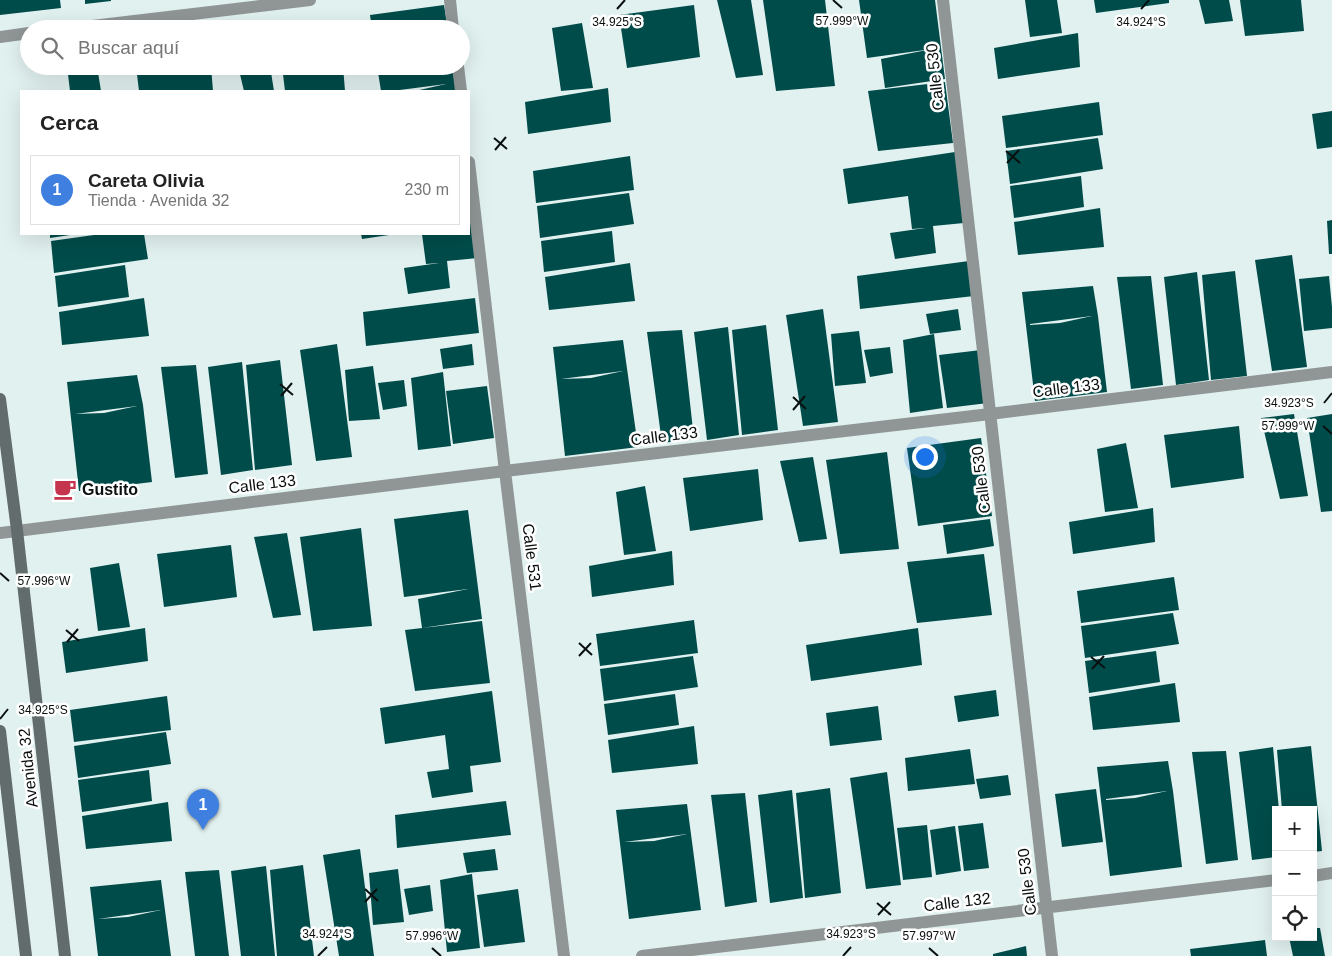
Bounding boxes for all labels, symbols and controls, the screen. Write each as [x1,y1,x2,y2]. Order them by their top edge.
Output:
text: 57.999°W [816,14,869,28]
text: 34.925°S [592,15,642,29]
text: 34.924°S [1116,15,1166,29]
search box [20,20,470,75]
icon: search [38,34,66,62]
text: Buscar aquí [78,37,179,58]
street label: Calle 530 [923,42,947,112]
text: Cerca [40,111,98,134]
text: Careta Olivia [88,170,204,191]
text: 1 [53,181,61,198]
text: 230 m [405,181,449,198]
text: Tienda · Avenida 32 [88,192,229,209]
street label: Calle 133 [1031,375,1101,401]
text: 34.923°S [1264,396,1314,410]
text: 57.999°W [1262,419,1315,433]
street label: Calle 133 [629,423,699,449]
your location [912,444,938,470]
street label: Calle 530 [968,445,994,515]
street label: Calle 133 [227,471,297,497]
cafe icon: Gustito [52,476,78,502]
place label: Gustito [82,481,138,498]
street label: Calle 531 [519,522,545,592]
text: 57.996°W [18,574,71,588]
text: 34.925°S [18,703,68,717]
street label: Avenida 32 [15,727,41,809]
pin: 1 [187,789,219,830]
map controls [1272,806,1317,941]
button: + [1272,806,1317,851]
street label: Calle 530 [1014,847,1040,917]
button: − [1272,851,1317,896]
street label: Calle 132 [922,889,992,915]
button: locate [1272,896,1317,941]
text: 34.924°S [302,927,352,941]
text: 34.923°S [826,927,876,941]
text: 57.996°W [406,929,459,943]
text: 57.997°W [903,929,956,943]

